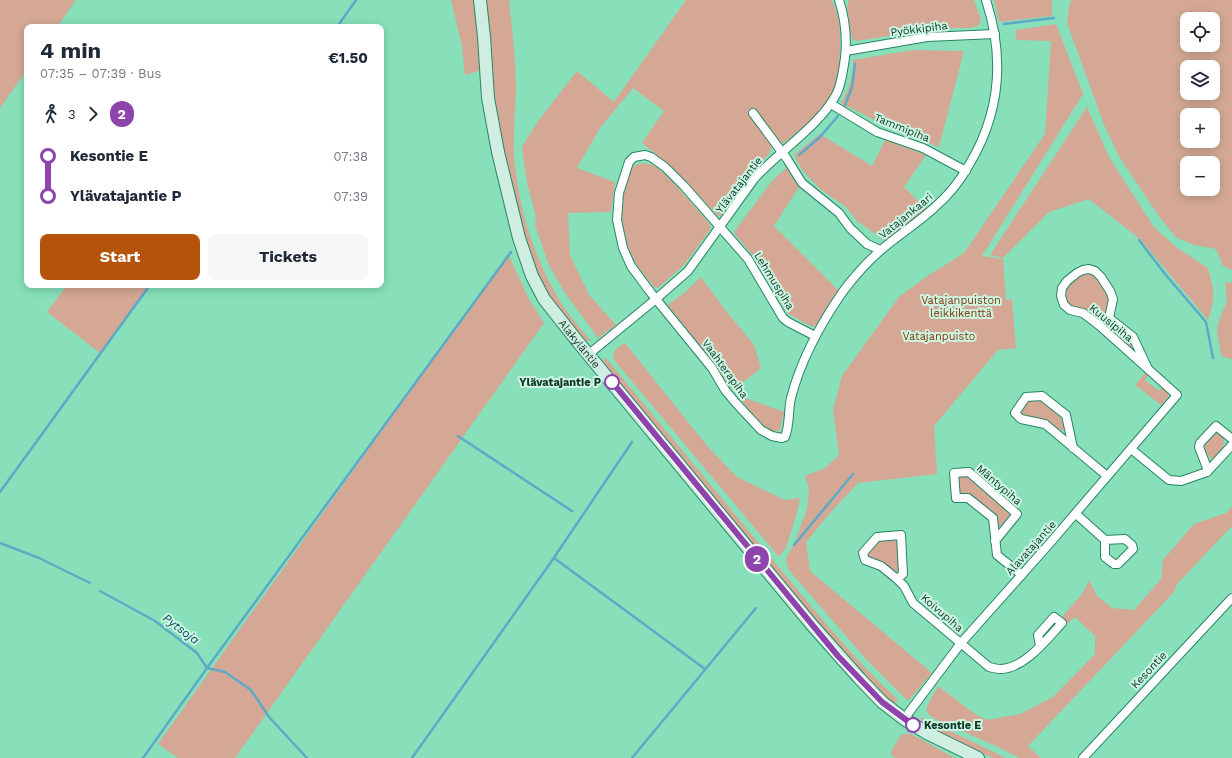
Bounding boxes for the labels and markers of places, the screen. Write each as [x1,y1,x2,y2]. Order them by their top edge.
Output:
marker: Ylävatajantie P [604,374,620,390]
place label: Ylävatajantie P [519,376,601,389]
marker: Kesontie E [905,717,921,733]
place label: Kesontie E [924,719,981,732]

